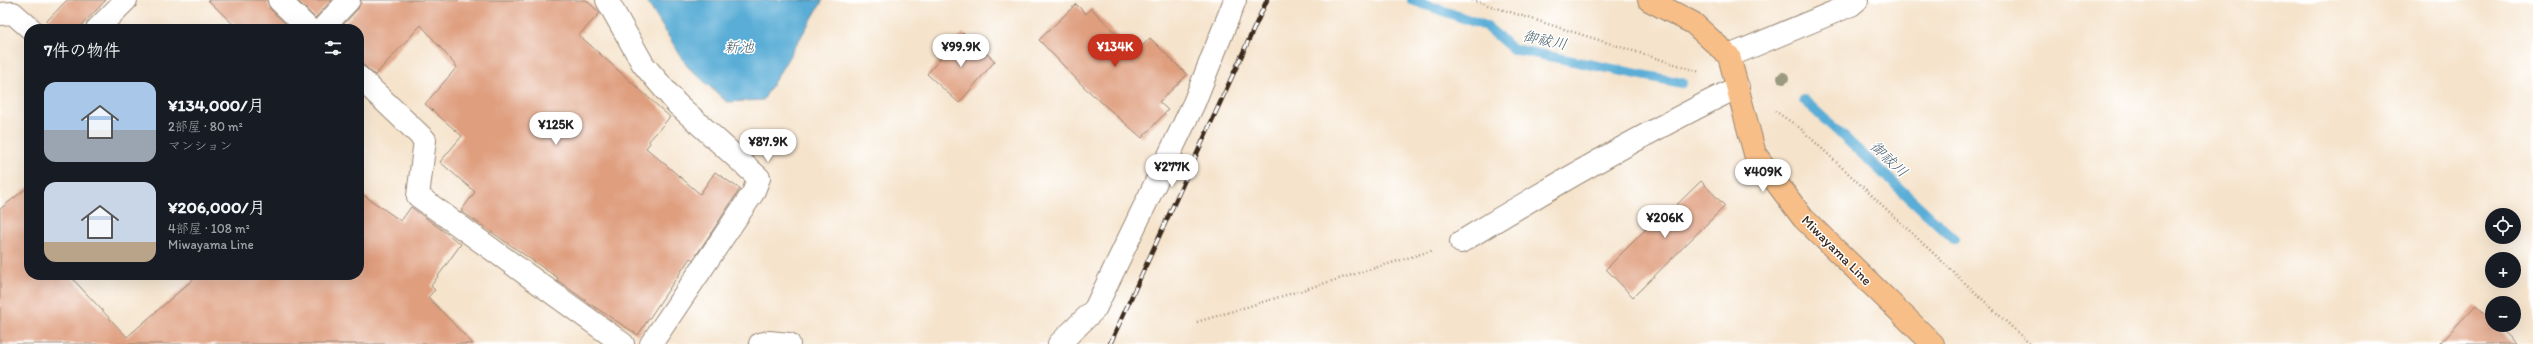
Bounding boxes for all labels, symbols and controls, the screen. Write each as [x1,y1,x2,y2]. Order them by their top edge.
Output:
water label: 御祓川 [1521,27,1569,53]
pin: ¥99.9K [928,34,994,68]
pin: ¥134K [1087,34,1143,68]
icon: filters [322,37,344,59]
water label: 新池 [724,38,755,56]
text: ¥99.9K [941,39,981,54]
text: ¥134K [1097,39,1133,54]
text: 7件の物件 [44,40,120,60]
text: ¥134,000/月 [168,95,265,115]
icon: home [76,98,124,146]
pin: ¥125K [528,112,584,146]
text: ¥125K [538,117,574,132]
text: 2部屋 · 80 m² [168,119,243,134]
pin: ¥87.9K [735,129,801,163]
text: ¥87.9K [748,134,788,149]
water label: 御祓川 [1866,137,1912,181]
text: マンション [168,138,232,153]
pin: ¥277K [1144,154,1200,188]
text: ¥277K [1154,159,1190,174]
pin: ¥409K [1735,159,1791,193]
text: ¥409K [1744,164,1782,179]
text: ¥206,000/月 [168,197,266,217]
icon: home [76,198,124,246]
pin: ¥206K [1637,205,1693,239]
map controls [2485,208,2521,332]
button: locate [2485,208,2521,244]
text: ¥206K [1646,210,1684,225]
street label: Miwayama Line [1798,212,1875,289]
text: 4部屋 · 108 m² [168,221,250,236]
text: Miwayama Line [168,237,254,252]
button: + [2485,252,2521,288]
button: − [2485,296,2521,332]

